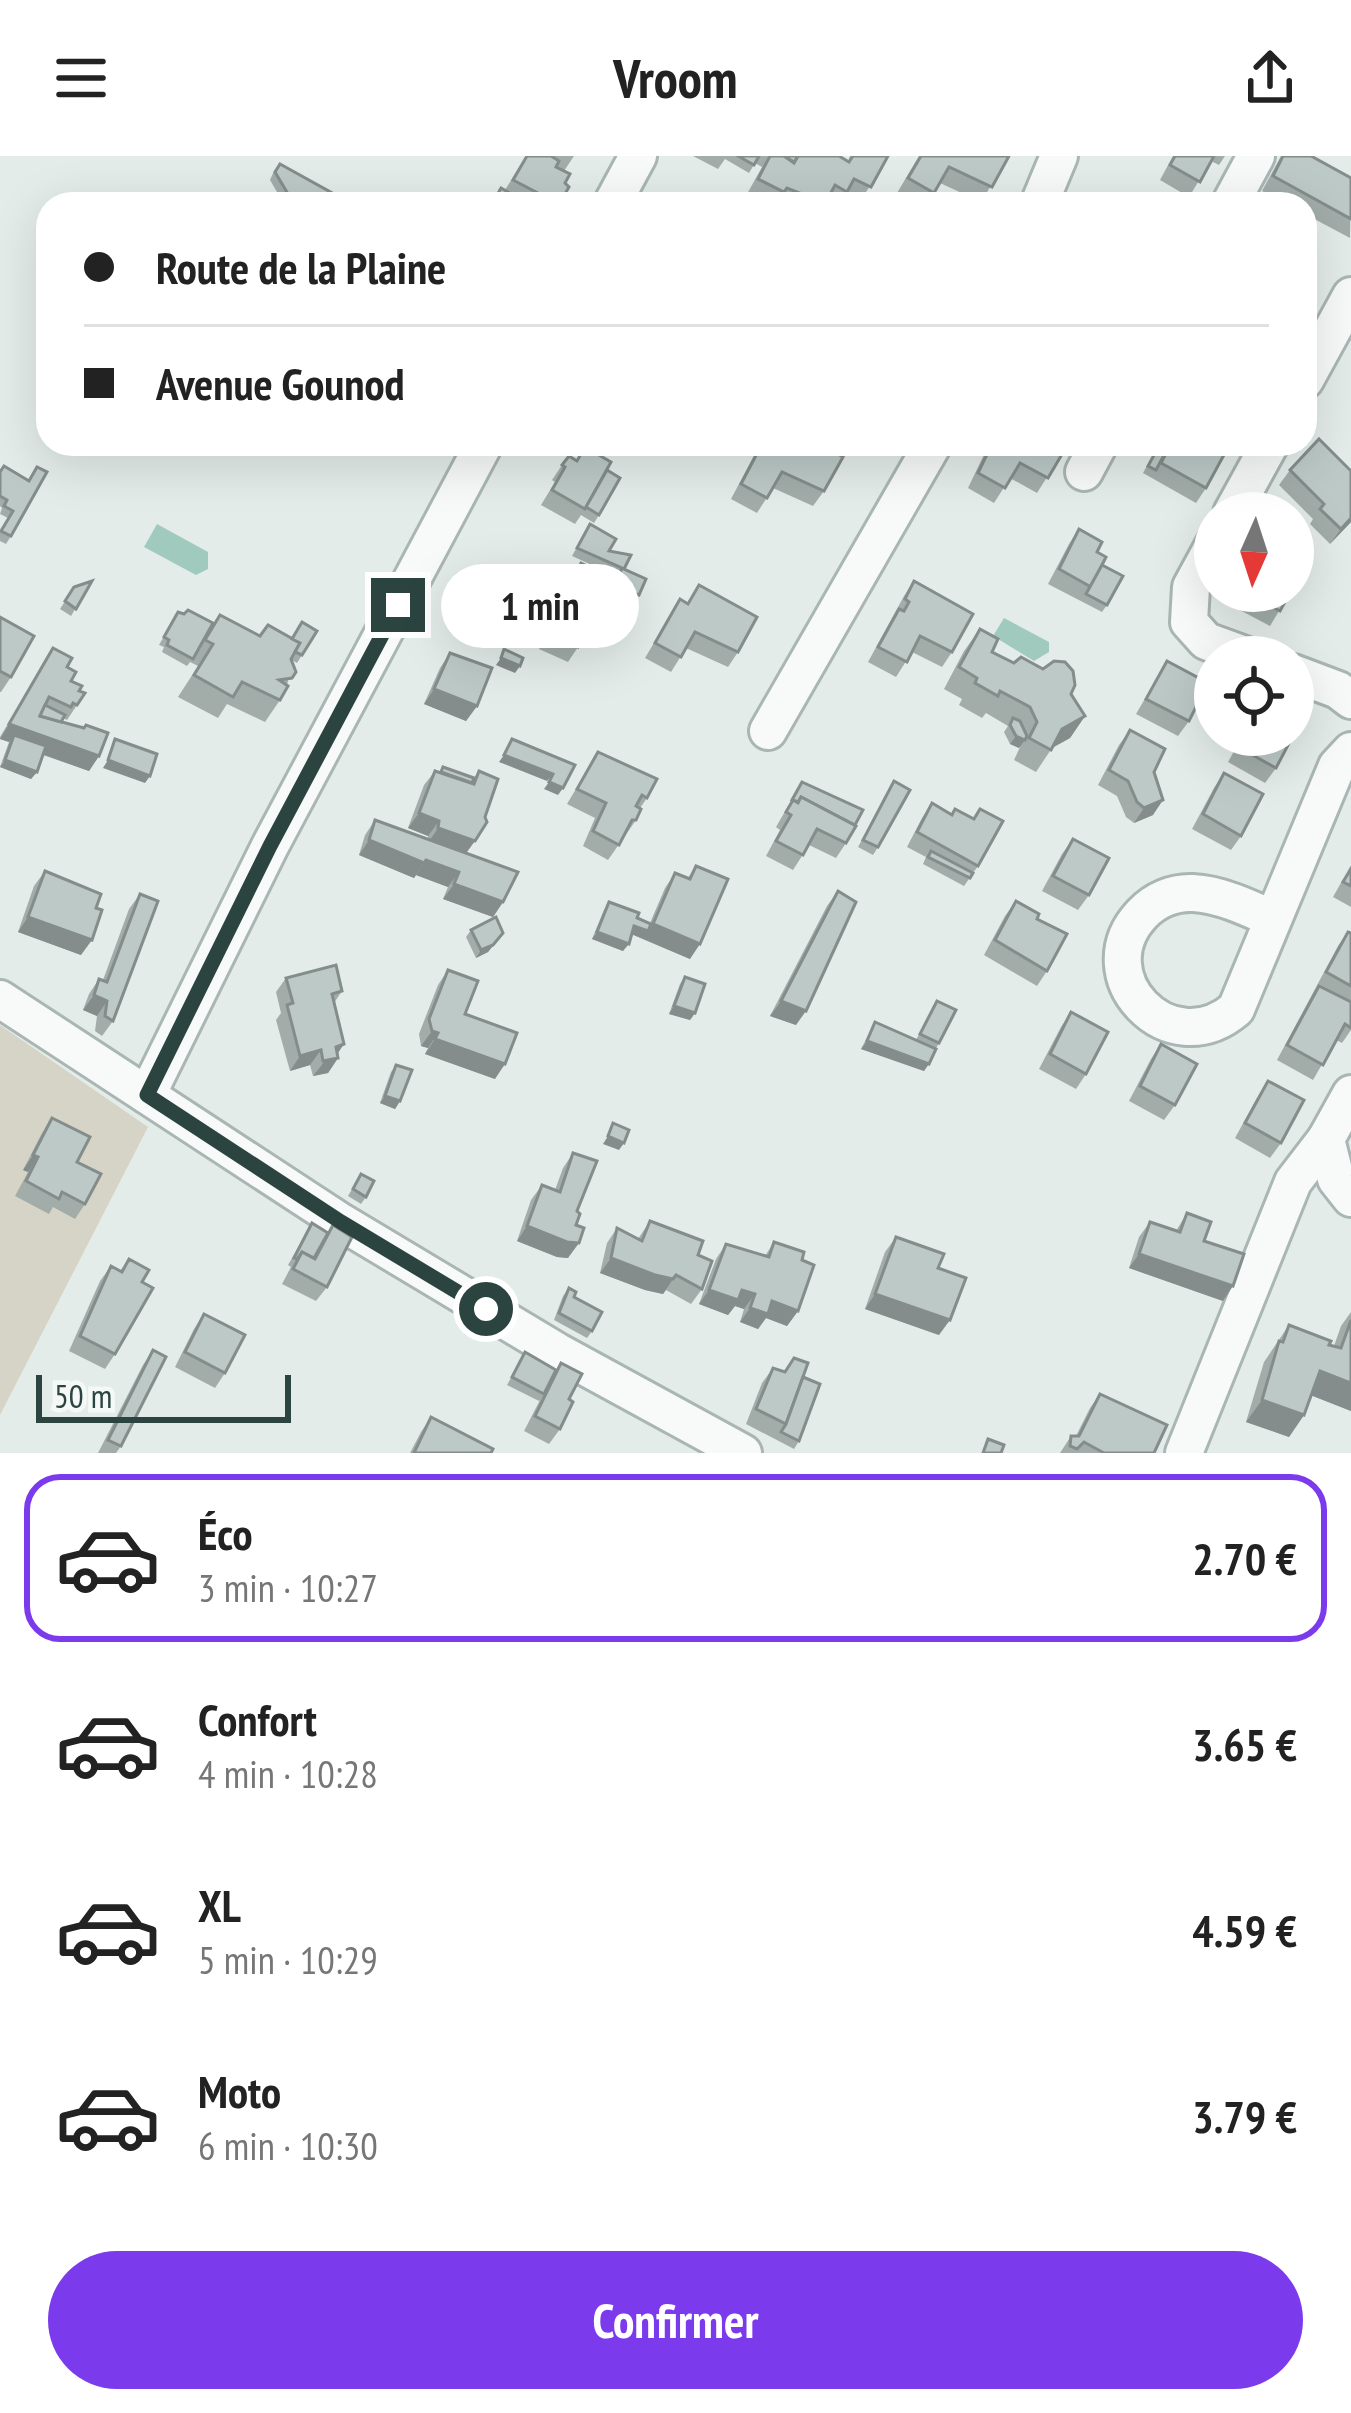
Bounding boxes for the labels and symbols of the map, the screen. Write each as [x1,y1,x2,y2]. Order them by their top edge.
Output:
north arrow [1194,492,1314,612]
callout: 1 min [440,563,638,647]
route end [371,578,425,632]
route start [459,1282,513,1336]
scale bar [36,1369,291,1422]

